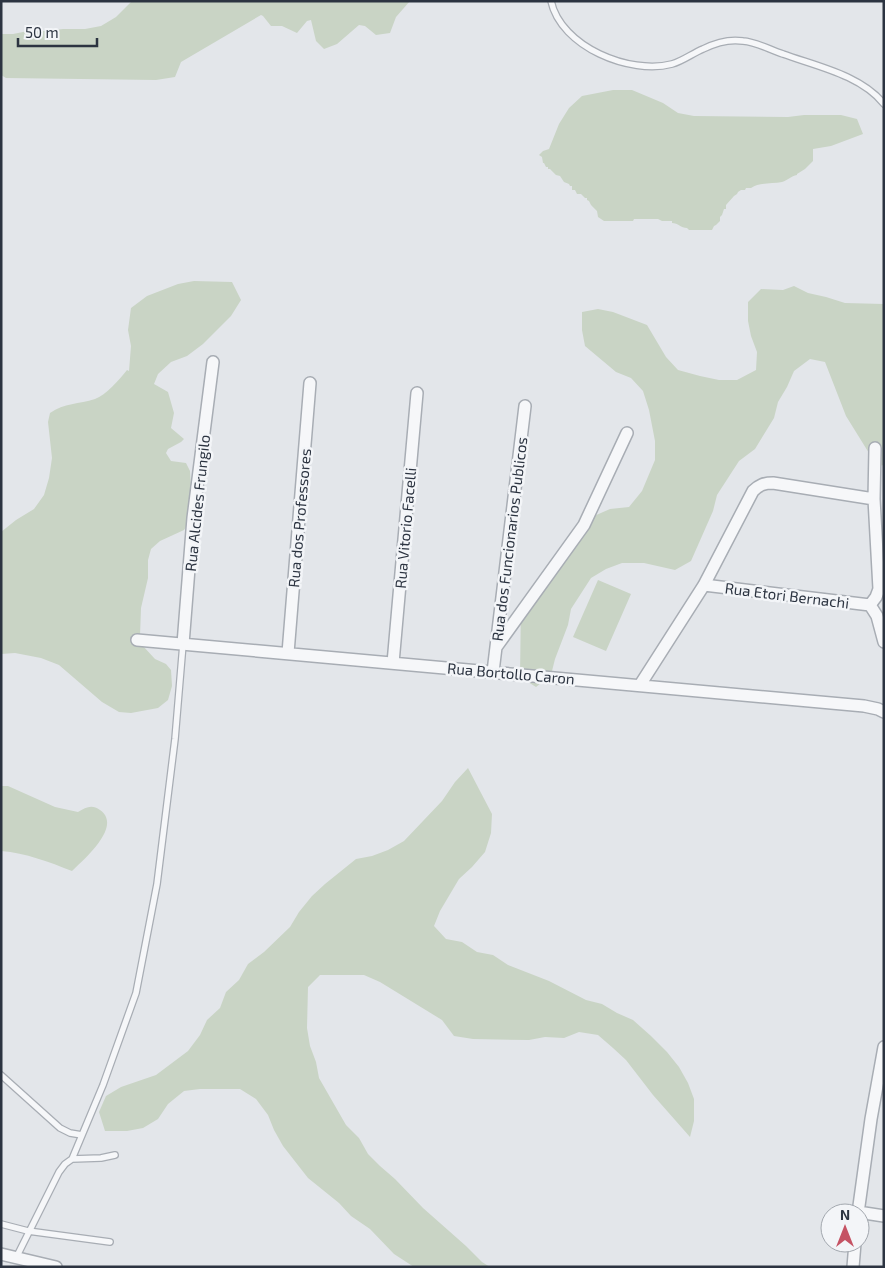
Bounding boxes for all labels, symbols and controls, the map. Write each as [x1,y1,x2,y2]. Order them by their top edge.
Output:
scale bar [18,15,96,47]
text: 50 m [25,23,59,41]
street label: Rua Alcides Frungilo [181,434,213,572]
street label: Rua dos Funcionarios Publicos [488,436,530,642]
street label: Rua dos Professores [284,448,314,588]
street label: Rua Vitorio Facelli [391,467,419,589]
street label: Rua Etori Bernachi [724,578,850,612]
street label: Rua Bortollo Caron [446,658,576,688]
north arrow [820,1203,870,1253]
text: N [840,1206,850,1223]

